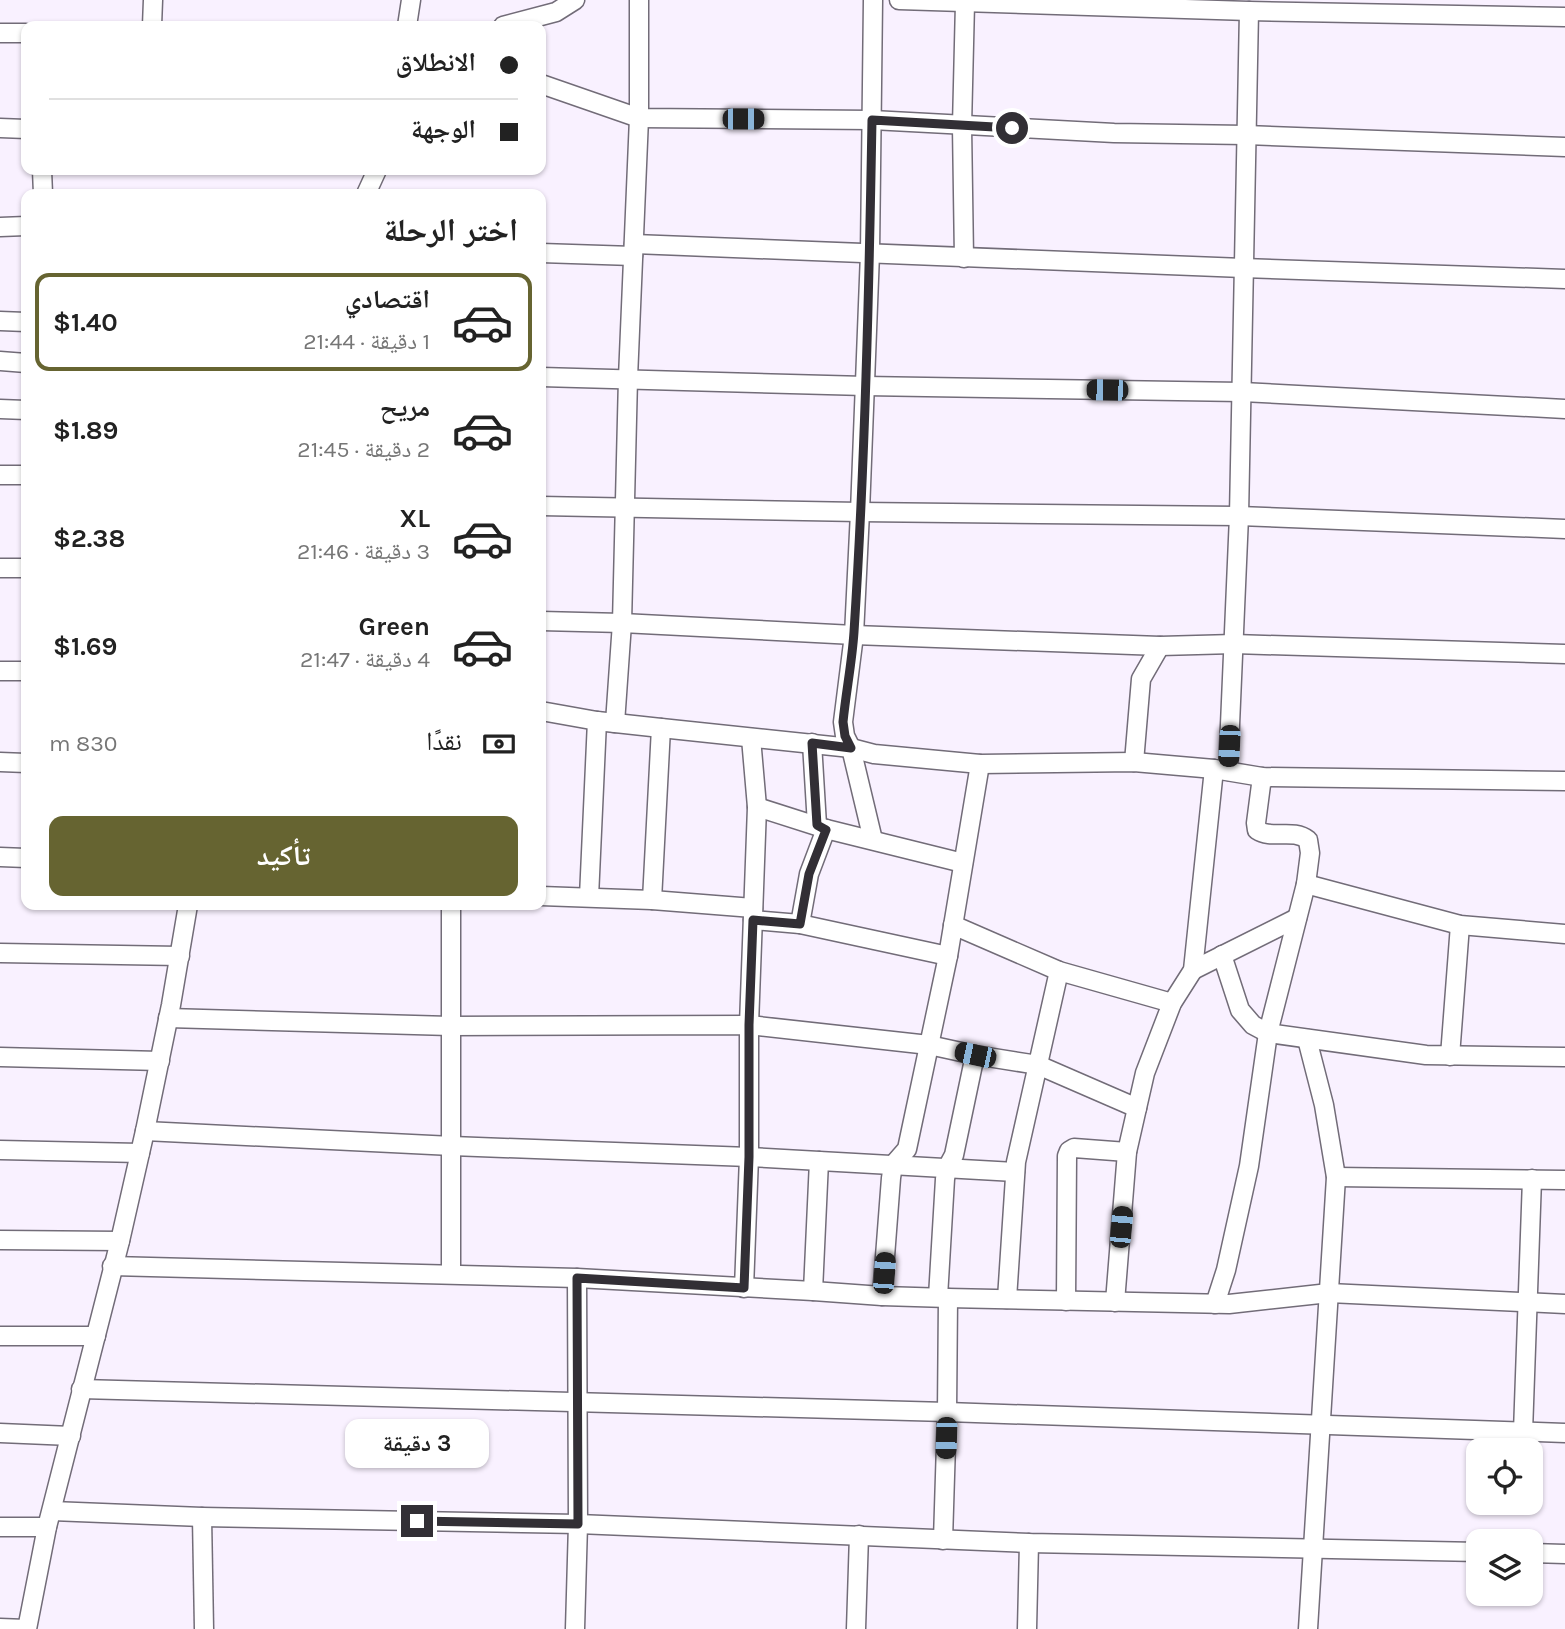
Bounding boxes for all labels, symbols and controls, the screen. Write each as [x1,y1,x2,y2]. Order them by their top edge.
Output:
text: الانطلاق [396,47,476,78]
car [723,109,765,130]
route start [996,112,1028,144]
text: الوجهة [411,114,476,145]
text: اختر الرحلة [384,212,518,249]
text: اقتصادي [345,284,430,315]
icon: car [451,291,514,354]
text: $1.40 [53,307,118,338]
text: 1 دقيقة · 21:44 [303,328,430,355]
car [1086,379,1129,401]
text: مريح [380,392,430,423]
icon: car [451,399,514,462]
text: $1.89 [53,415,118,446]
text: 2 دقيقة · 21:45 [297,436,430,463]
text: XL [399,503,430,534]
icon: car [451,507,514,570]
text: $2.38 [53,523,125,554]
text: 3 دقيقة · 21:46 [297,538,430,565]
text: Green [358,611,430,642]
icon: car [451,615,514,678]
text: $1.69 [53,631,117,662]
text: 4 دقيقة · 21:47 [300,646,430,673]
car [1218,724,1241,768]
icon: cash [480,725,518,763]
text: نقدًا [426,726,462,757]
text: 830 m [49,730,117,757]
button: تأكيد [49,816,518,896]
car [953,1040,998,1070]
car [1109,1205,1134,1249]
car [873,1251,896,1295]
car [935,1417,958,1459]
callout: 3 دقيقة [345,1420,489,1468]
text: 3 دقيقة [383,1430,451,1457]
map controls [1466,1438,1543,1606]
button: locate [1466,1438,1543,1515]
route end [401,1505,433,1537]
button: layers [1466,1529,1543,1606]

